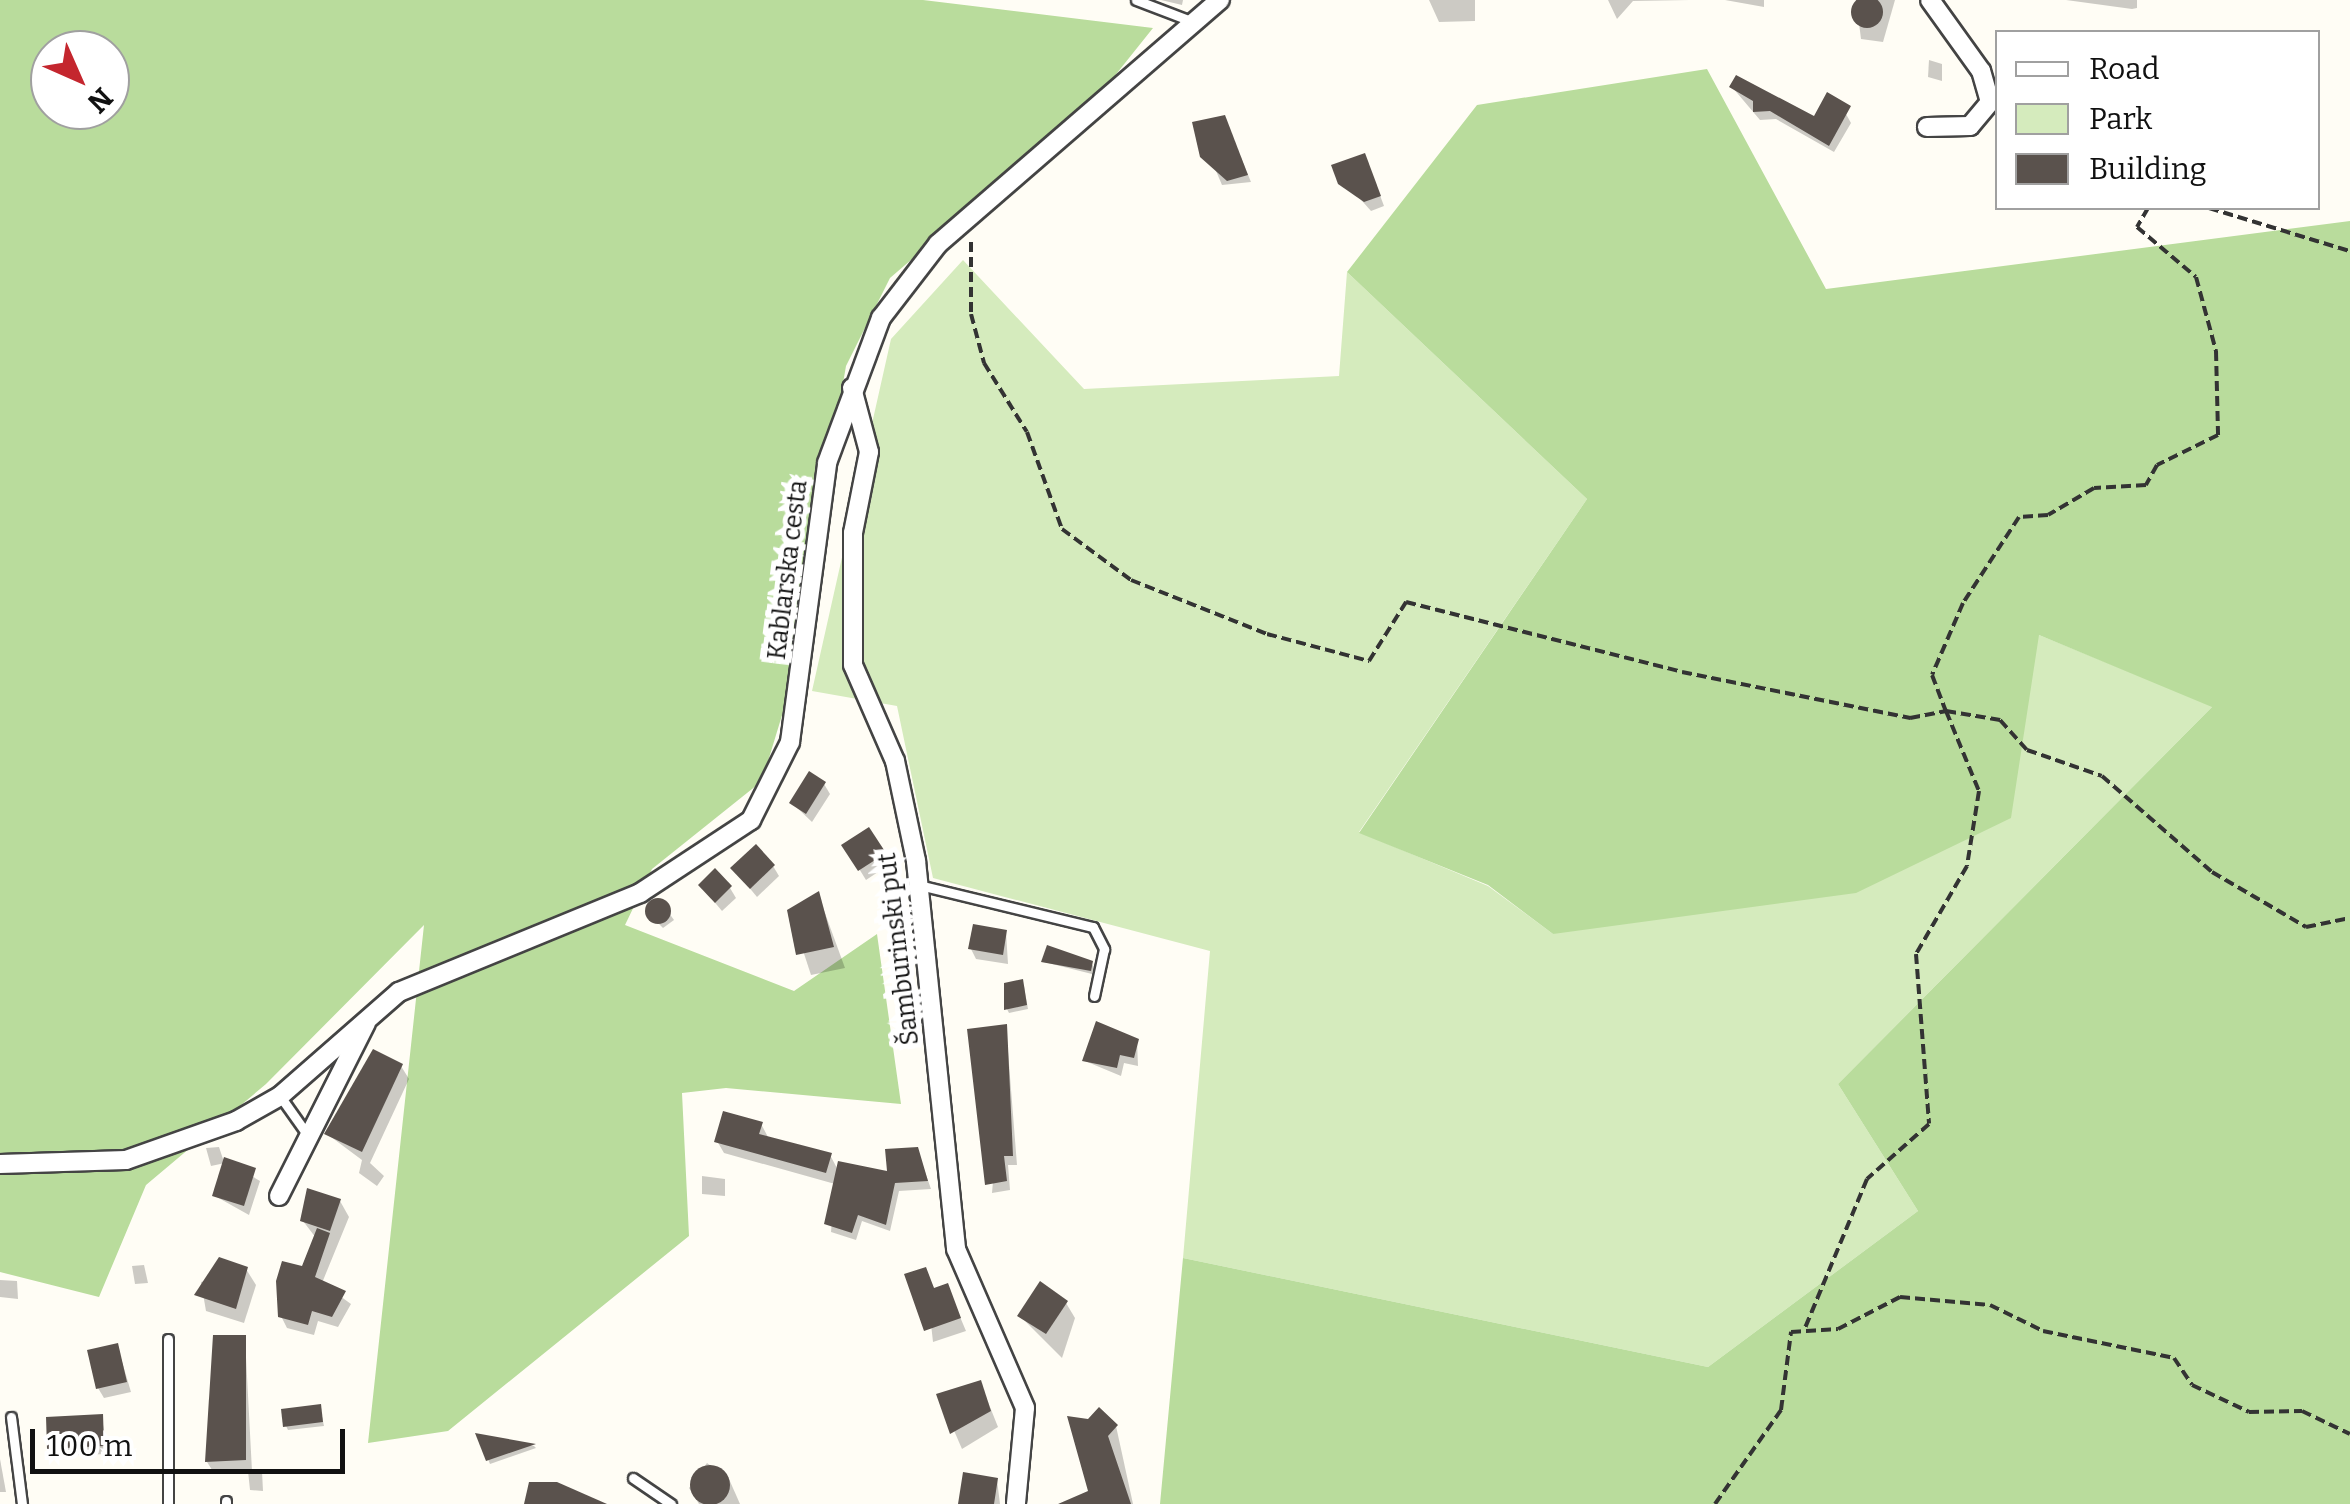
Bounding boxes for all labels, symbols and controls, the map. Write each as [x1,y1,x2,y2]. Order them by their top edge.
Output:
north arrow [30,30,130,130]
legend [1995,30,2320,210]
text: Road [2089,51,2160,87]
text: N [81,81,119,119]
text: Park [2089,101,2152,137]
text: Building [2089,151,2207,187]
street label: Kablarska cesta [762,479,814,661]
street label: Šamburinski put [872,851,926,1047]
scale bar [35,1409,350,1471]
text: 100 m [47,1428,132,1464]

